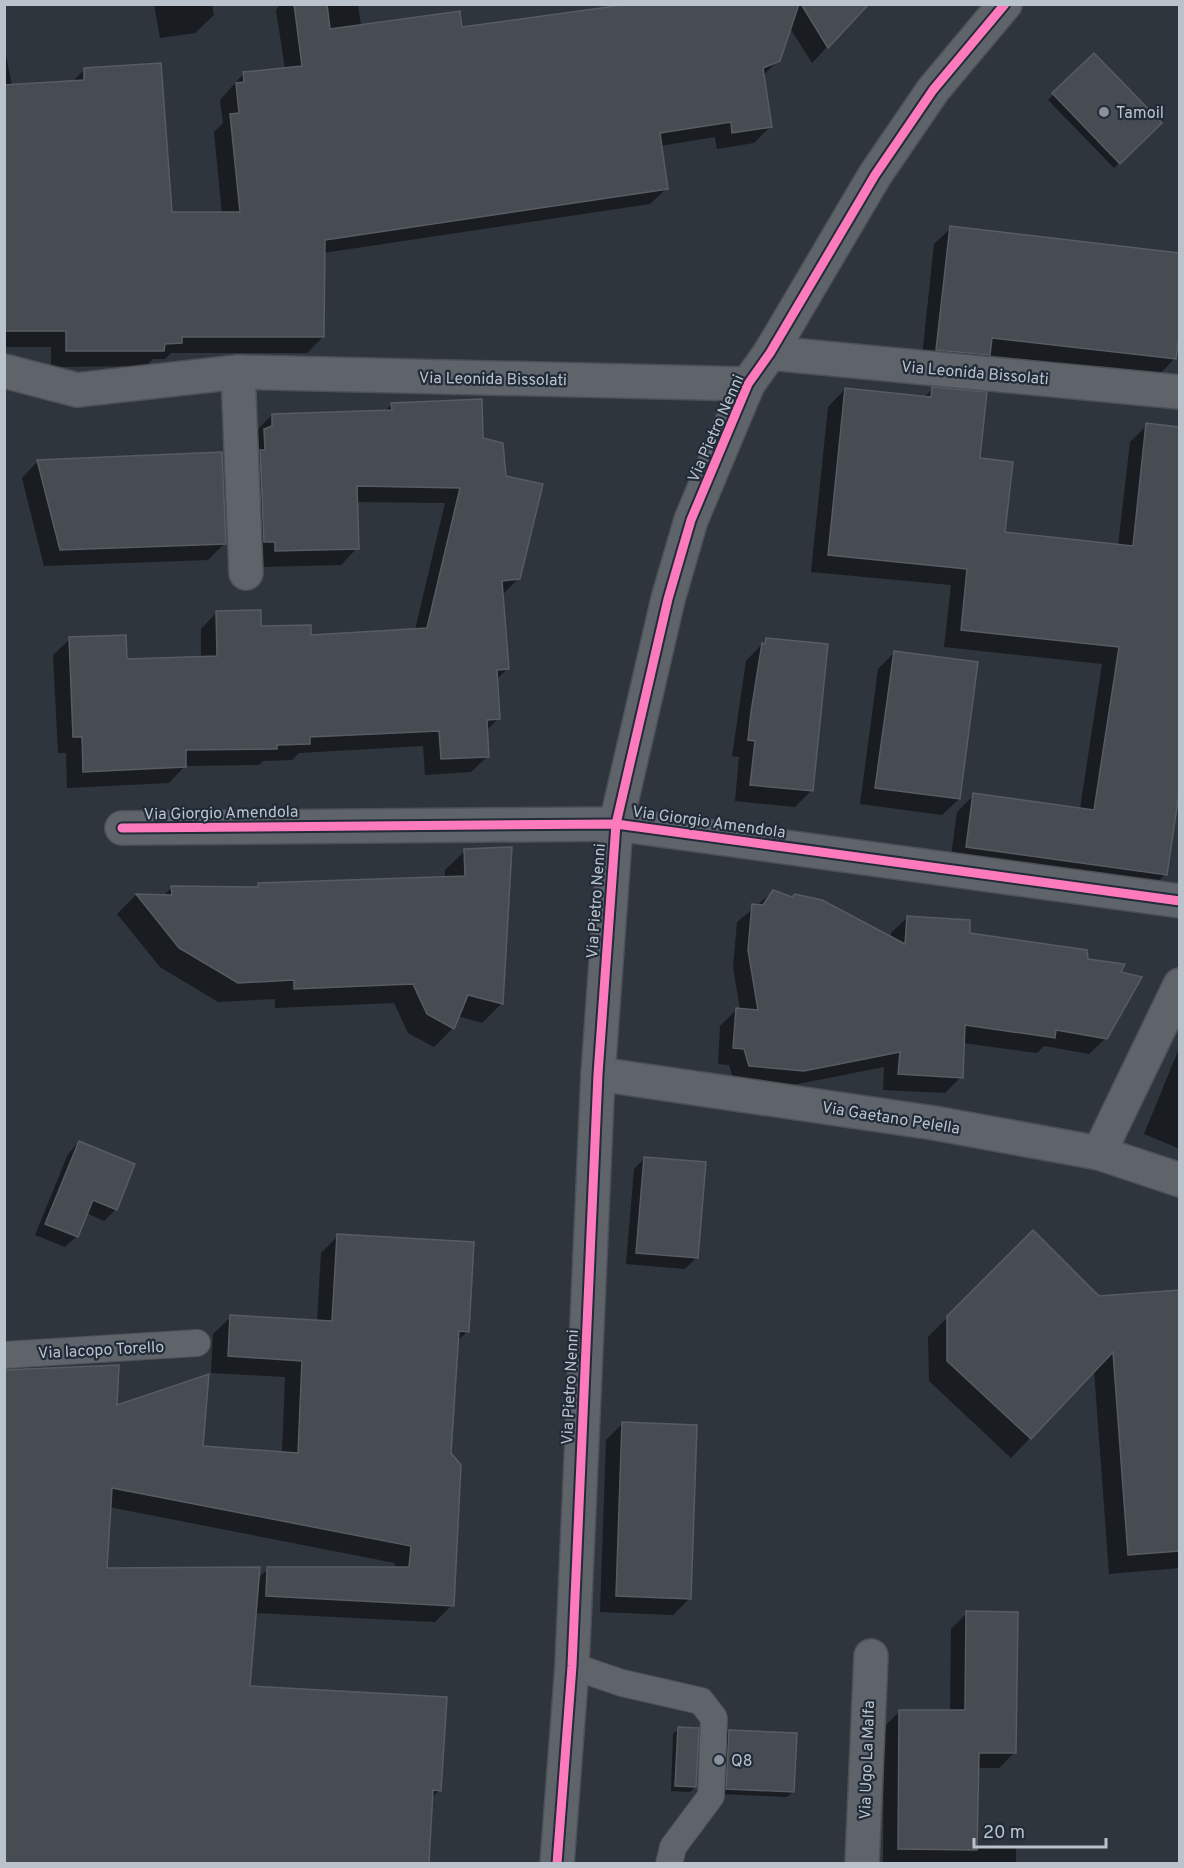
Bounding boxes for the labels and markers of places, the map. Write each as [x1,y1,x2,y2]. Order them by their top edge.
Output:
place label: Tamoil [1116,104,1164,124]
marker: Tamoil [1097,105,1111,119]
place label: Q8 [731,1752,752,1772]
marker: Q8 [712,1753,726,1767]

